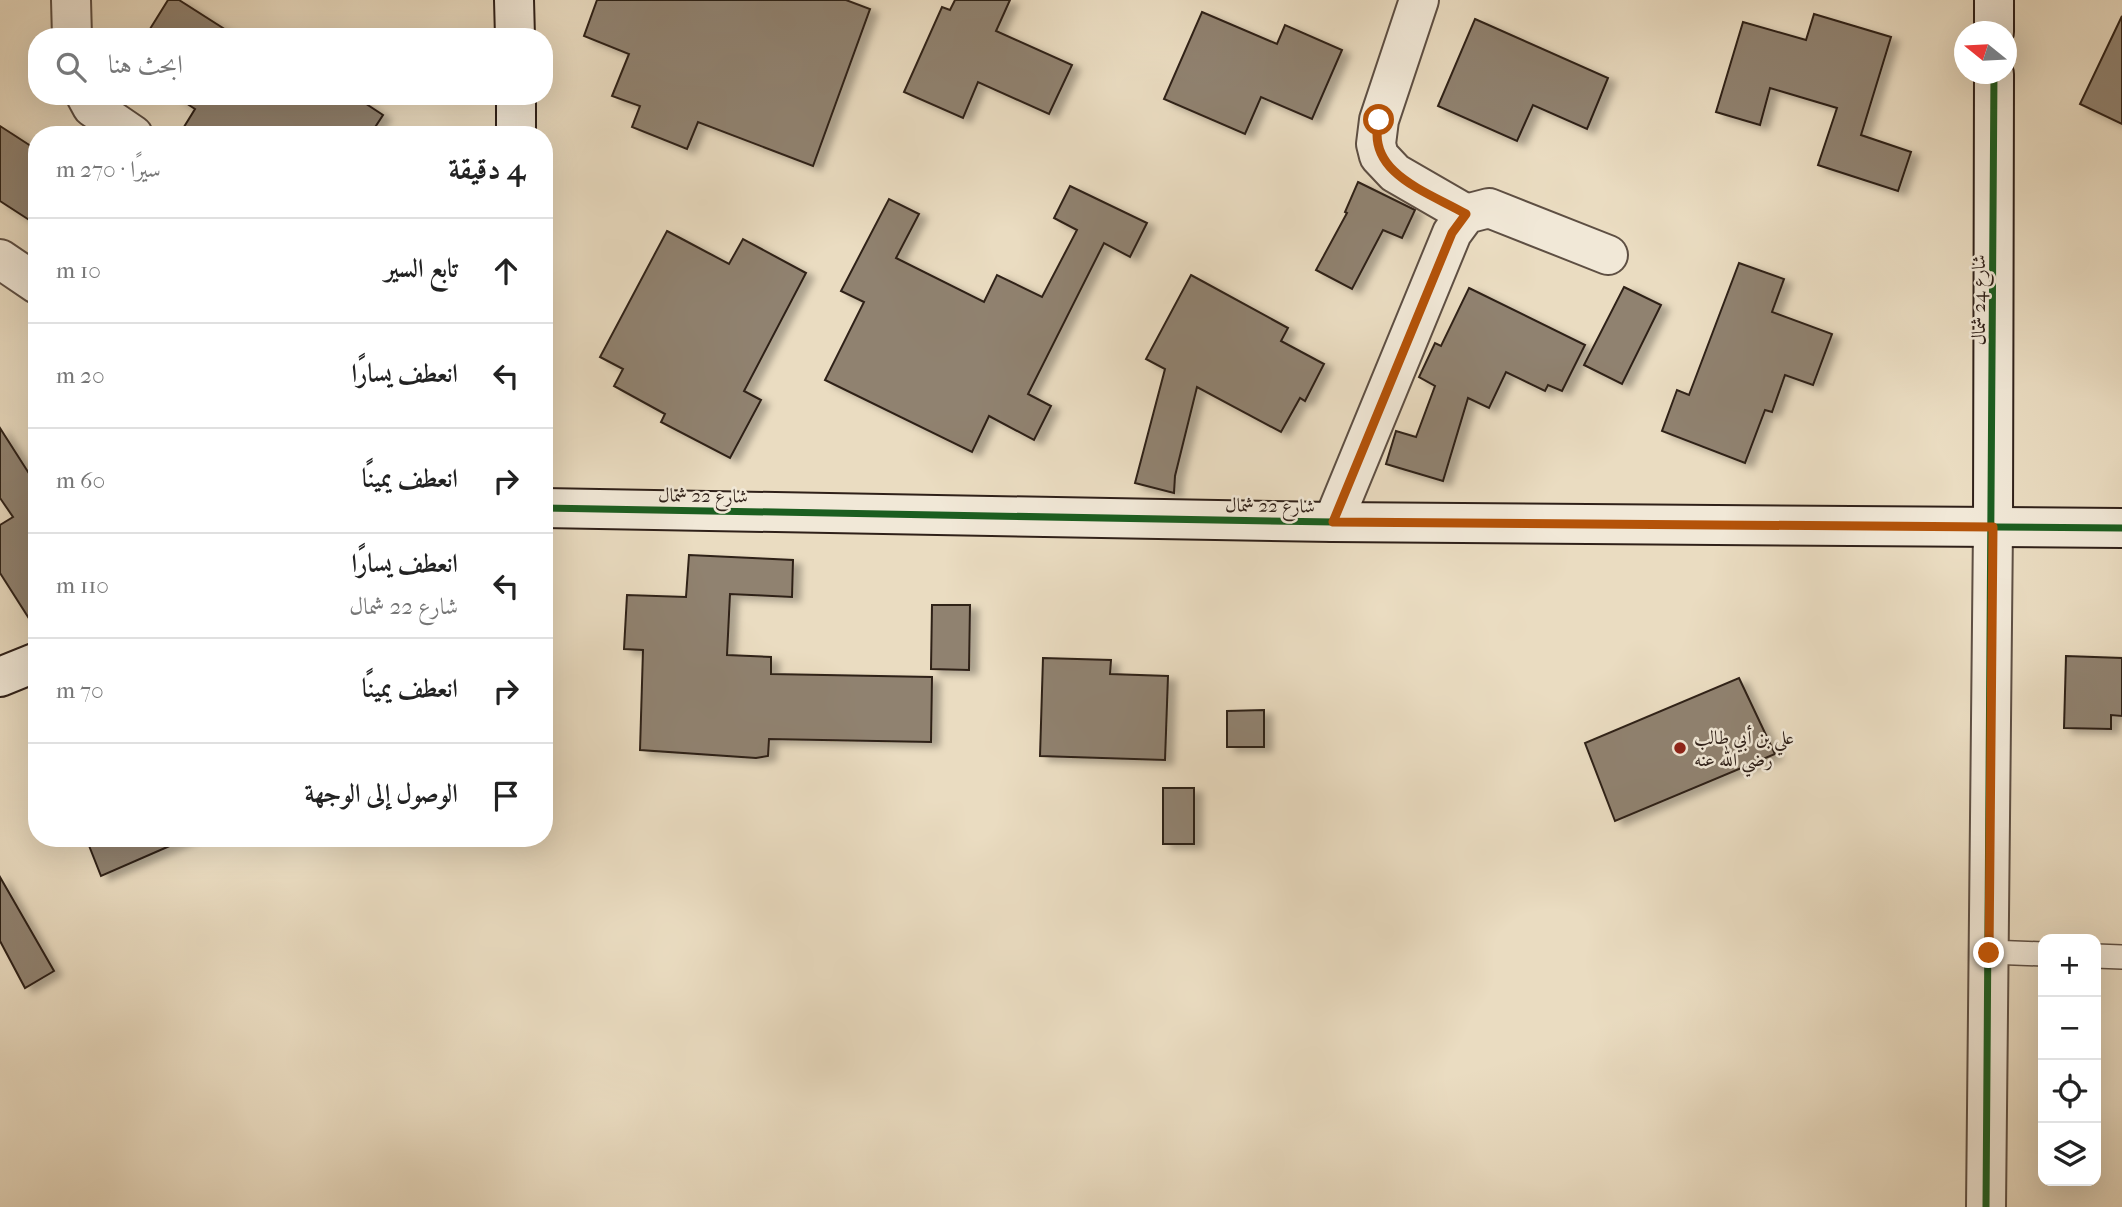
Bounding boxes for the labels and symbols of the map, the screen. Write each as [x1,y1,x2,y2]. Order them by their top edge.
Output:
north arrow [1954,21,2017,84]
route start [1363,104,1394,135]
street label: شارع 24 شمال [1968,254,1994,346]
street label: شارع 22 شمال [658,484,748,512]
street label: شارع 22 شمال [1225,494,1315,522]
place label: علي بن أبي طالب رضي الله عنه [1694,725,1794,777]
marker: علي بن أبي طالب رضي الله عنه [1672,740,1688,756]
route end [1973,937,2004,968]

